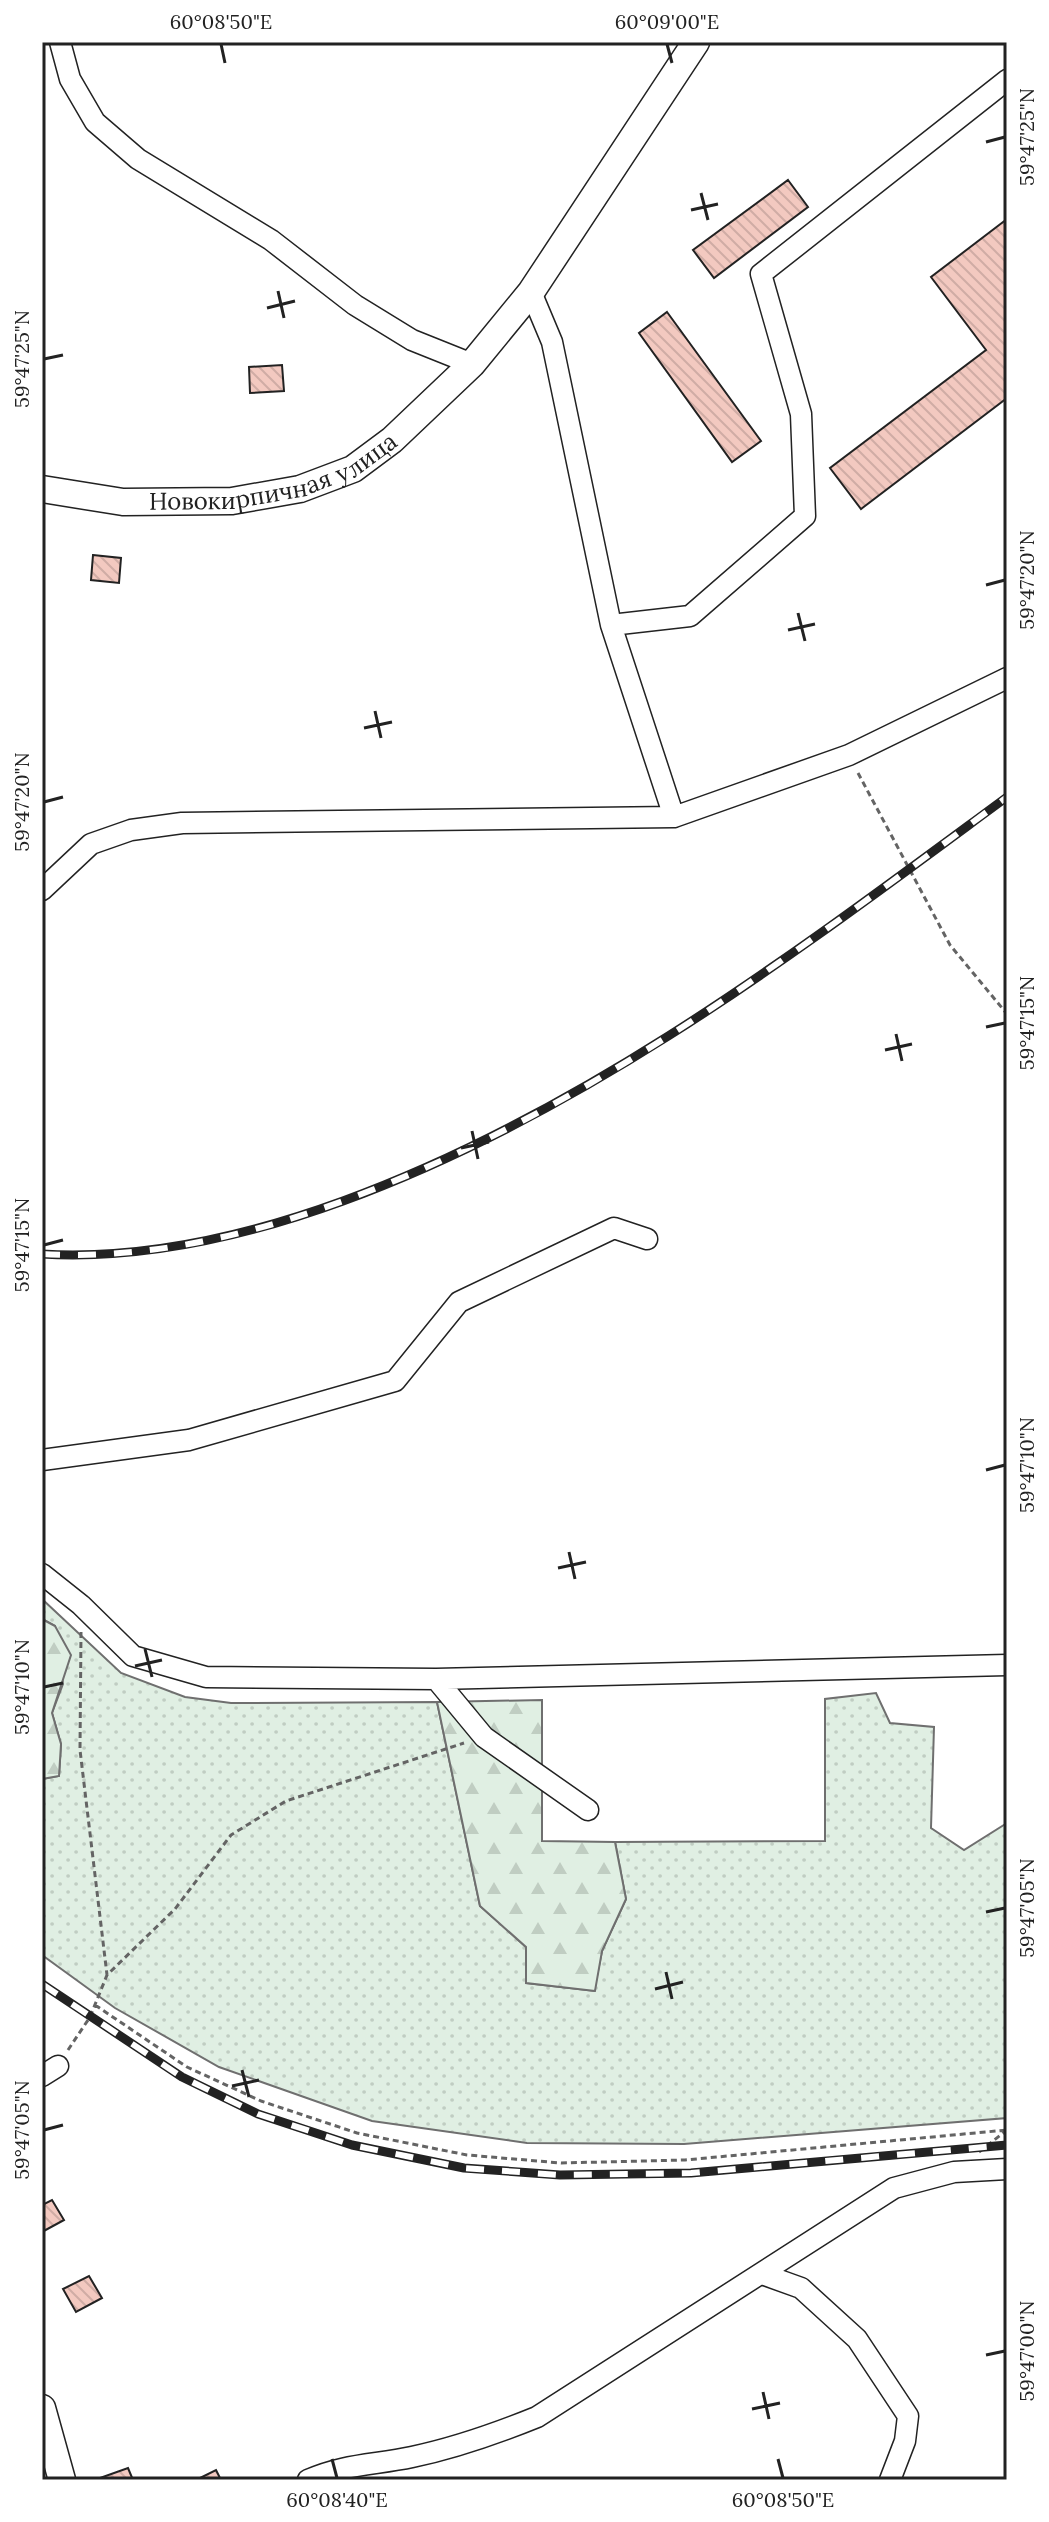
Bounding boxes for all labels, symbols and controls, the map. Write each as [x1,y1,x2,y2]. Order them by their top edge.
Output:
text: 60°08'50"E [170,9,272,34]
text: 60°09'00"E [615,9,719,34]
text: 59°47'25"N [1014,88,1039,186]
text: 59°47'25"N [9,310,34,408]
street label: Новокирпичная улица [149,426,403,517]
text: 59°47'20"N [1014,530,1039,630]
text: 59°47'20"N [9,752,34,852]
text: 59°47'15"N [1014,976,1039,1070]
text: 59°47'15"N [9,1198,34,1292]
text: 59°47'10"N [1014,1417,1039,1513]
text: 59°47'10"N [9,1639,34,1735]
text: 59°47'05"N [1014,1858,1039,1958]
text: 59°47'05"N [9,2080,34,2180]
text: 59°47'00"N [1014,2300,1039,2402]
text: 60°08'40"E [286,2487,388,2512]
text: 60°08'50"E [732,2487,834,2512]

